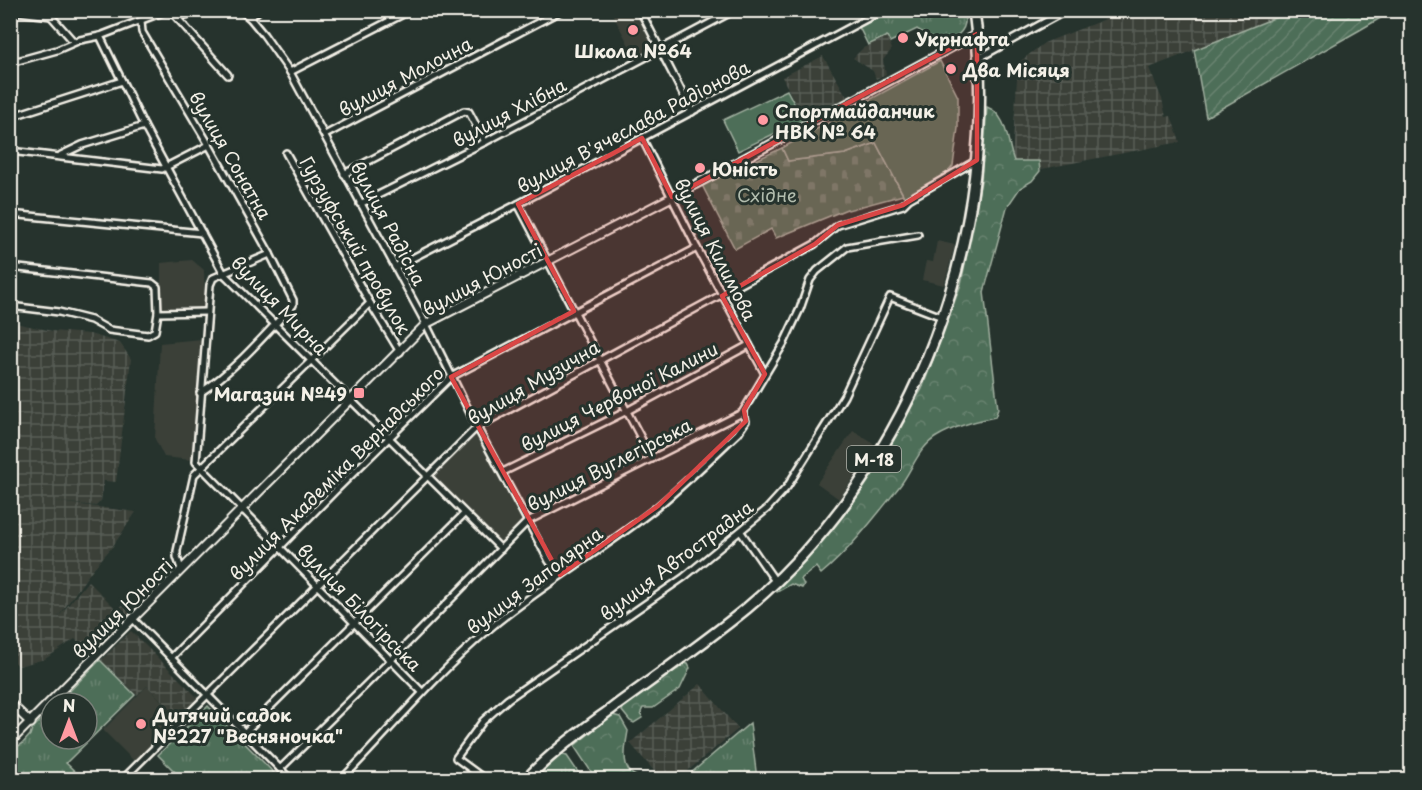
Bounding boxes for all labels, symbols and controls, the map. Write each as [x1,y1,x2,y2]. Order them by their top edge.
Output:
marker: Школа №64 [626,23,640,37]
place label: Укрнафта [915,25,1011,52]
street label: вулиця Молочна [333,29,477,123]
marker: Укрнафта [896,31,910,45]
place label: Школа №64 [574,37,692,64]
street label: вулиця В'ячеслава Радіонова [512,53,755,199]
place label: Два Місяця [962,56,1070,83]
marker: Два Місяця [944,62,958,76]
street label: вулиця Хлібна [447,70,571,153]
street label: вулиця Сонатна [183,86,279,225]
place label: Спортмайданчик НВК № 64 [775,97,935,145]
marker: Спортмайданчик НВК № 64 [756,113,770,127]
street label: Гурзуфський провулок [294,151,418,339]
place label: Юність [712,155,778,182]
street label: вулиця Радісна [345,156,434,291]
marker: Юність [693,161,707,175]
street label: вулиця Килимова [668,173,764,326]
park label: Східне [737,181,797,208]
street label: вулиця Юності [417,236,547,322]
street label: вулиця Мирна [225,249,335,361]
street label: вулиця Музична [462,333,605,431]
street label: вулиця Червоної Калини [516,334,722,458]
street label: вулиця Академіка Вернадського [223,360,449,586]
place label: Магазин №49 [214,380,347,407]
marker: Магазин №49 [352,386,366,400]
street label: вулиця Вуглегірська [522,410,697,517]
road number: М-18 [847,446,901,472]
street label: вулиця Автострадна [594,493,759,627]
street label: вулиця Заполярна [460,519,608,640]
street label: вулиця Білогірська [292,537,429,678]
street label: вулиця Юності [66,552,178,664]
north arrow [39,691,99,751]
text: N [63,693,75,717]
place label: Дитячий садок №227 "Весняночка" [152,701,343,749]
marker: Дитячий садок №227 "Весняночка" [134,717,148,731]

